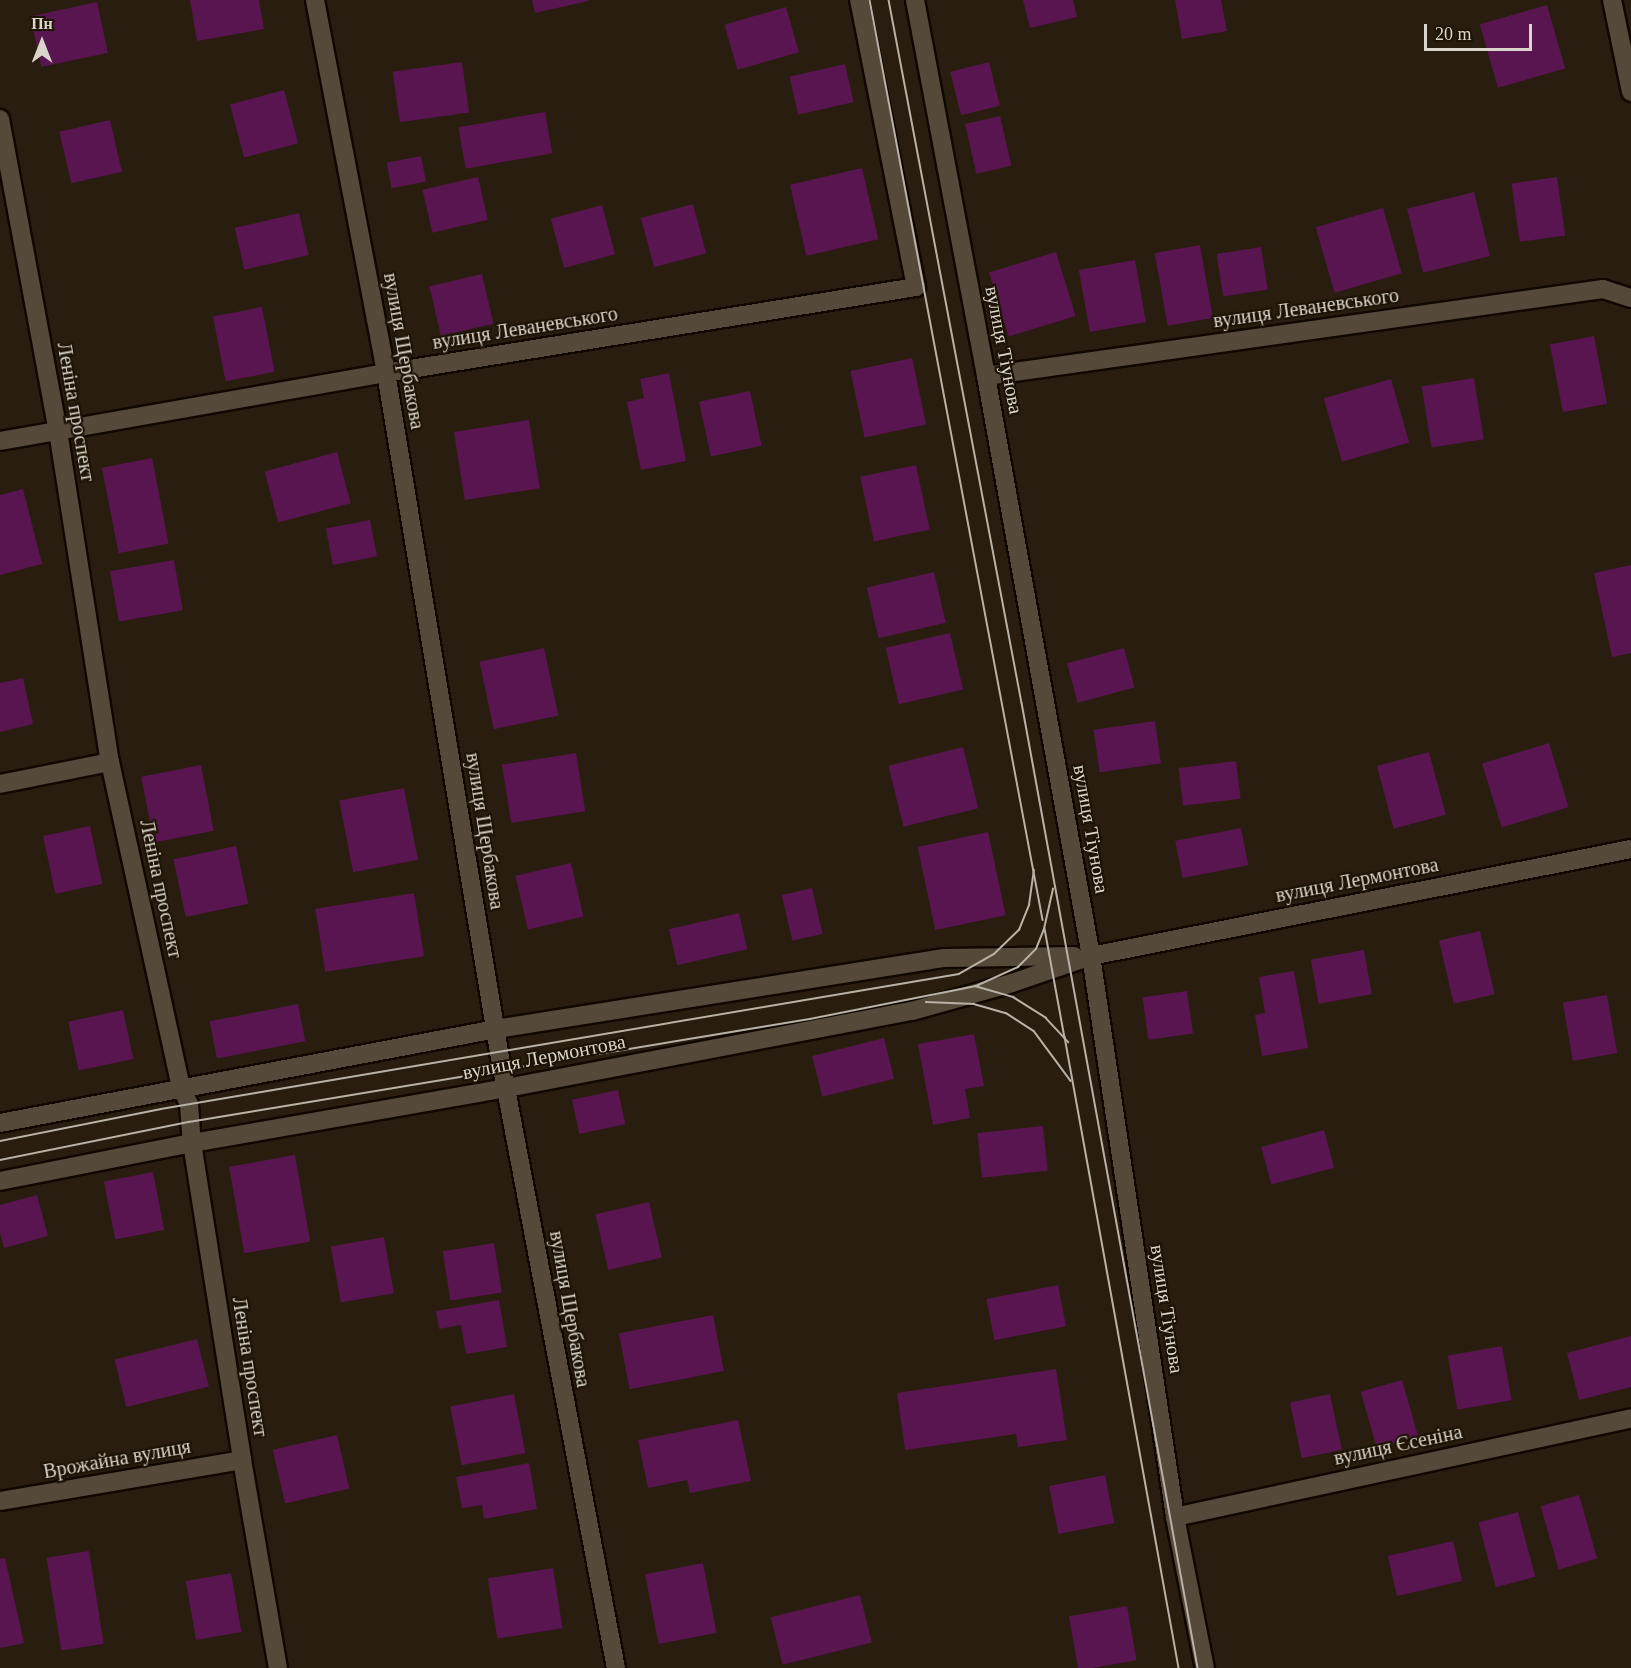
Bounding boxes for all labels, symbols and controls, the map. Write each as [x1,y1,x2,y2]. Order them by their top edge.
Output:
north arrow [12,12,72,72]
scale bar [1427,12,1535,50]
text: Пн [31,15,53,32]
text: 20 m [1435,24,1472,44]
street label: вулиця Щербакова [378,271,430,431]
street label: вулиця Леваневського [1212,283,1400,333]
street label: вулиця Тіунова [980,284,1028,416]
street label: вулиця Леваневського [431,302,619,354]
street label: Леніна проспект [52,340,100,484]
street label: вулиця Щербакова [461,751,509,911]
street label: вулиця Тіунова [1068,763,1114,895]
street label: Леніна проспект [135,818,187,960]
street label: вулиця Лермонтова [1274,852,1440,908]
street label: вулиця Лермонтова [461,1029,627,1085]
street label: вулиця Щербакова [544,1229,596,1389]
street label: вулиця Тіунова [1145,1243,1189,1375]
street label: Леніна проспект [227,1295,273,1439]
street label: вулиця Єсеніна [1332,1420,1464,1470]
street label: Врожайна вулиця [41,1434,193,1484]

